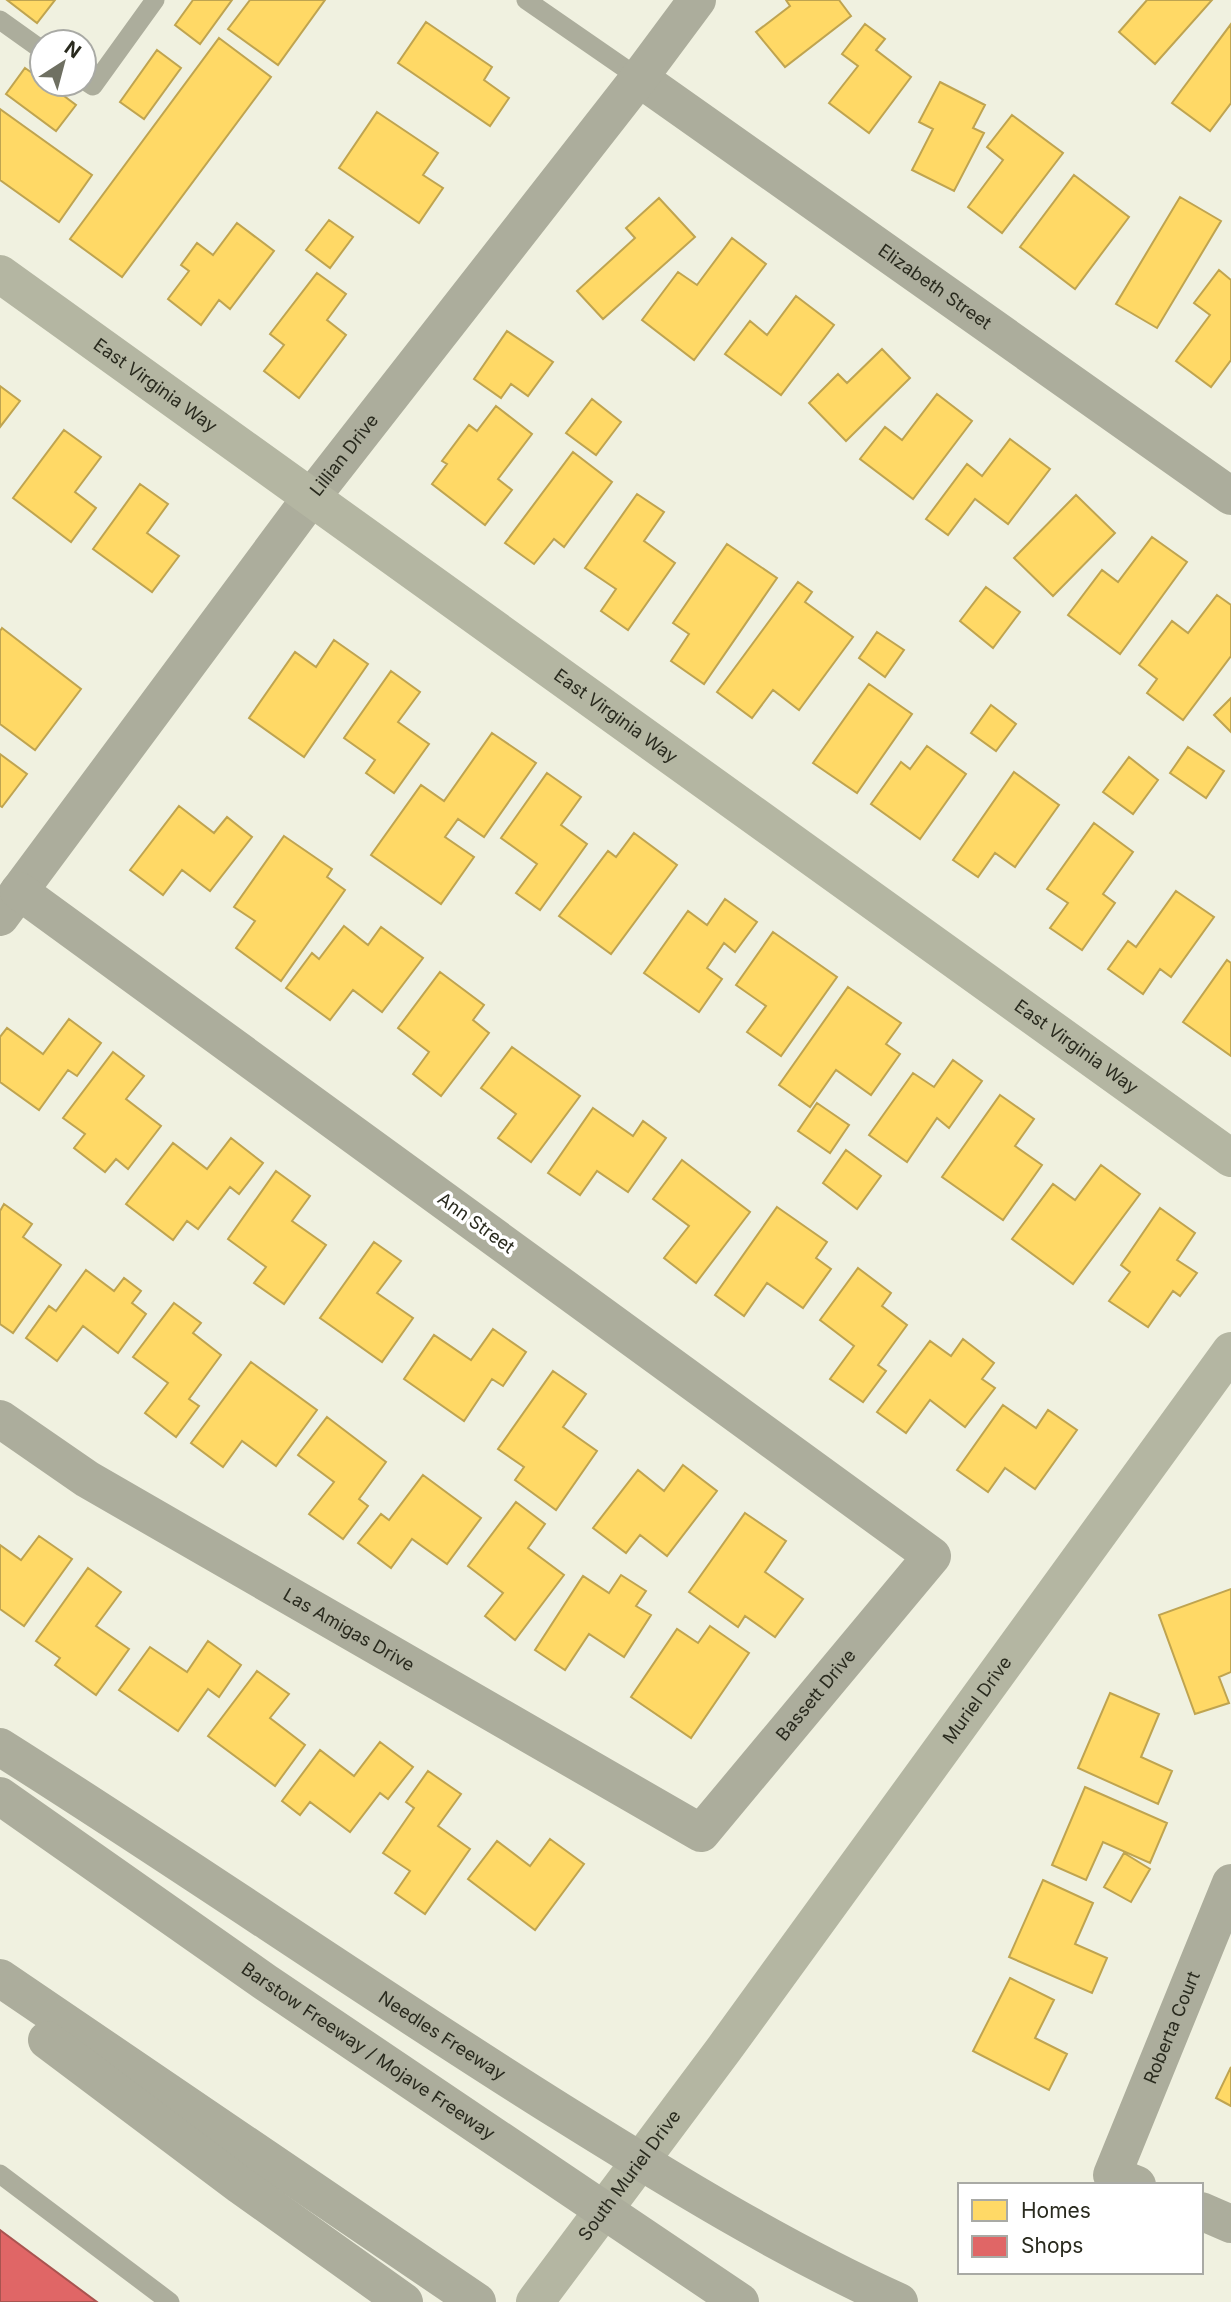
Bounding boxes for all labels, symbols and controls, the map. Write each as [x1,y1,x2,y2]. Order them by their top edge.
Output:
north arrow [28,28,98,98]
text: N [60,36,85,63]
street label: Elizabeth Street [874,239,996,334]
street label: East Virginia Way [90,334,221,436]
street label: Lillian Drive [305,410,382,500]
street label: East Virginia Way [550,664,682,767]
street label: East Virginia Way [1011,995,1142,1098]
street label: Ann Street [434,1188,519,1257]
street label: Las Amigas Drive [280,1584,418,1676]
street label: Bassett Drive [772,1645,860,1745]
street label: Muriel Drive [938,1652,1016,1748]
street label: Barstow Freeway / Mojave Freeway [238,1958,499,2144]
street label: Roberta Court [1139,1968,1204,2087]
street label: Needles Freeway [375,1987,510,2084]
street label: South Muriel Drive [574,2106,685,2245]
legend [958,2183,1203,2274]
text: Homes [1021,2198,1091,2223]
text: Shops [1021,2233,1083,2258]

